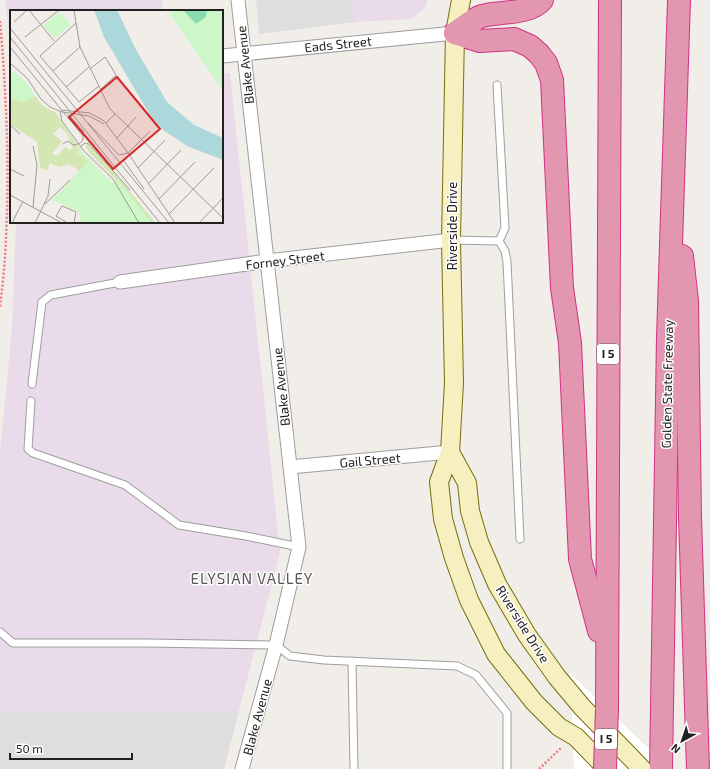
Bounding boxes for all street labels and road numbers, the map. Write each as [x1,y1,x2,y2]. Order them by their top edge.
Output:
street label: Blake Avenue [233,25,257,105]
street label: Eads Street [304,33,372,55]
street label: Riverside Drive [444,182,460,270]
street label: Forney Street [245,247,325,273]
street label: Golden State Freeway [658,319,676,449]
road number: I 5 [597,344,619,364]
street label: Blake Avenue [269,347,293,427]
street label: Gail Street [339,449,401,471]
street label: Riverside Drive [493,582,553,666]
street label: Blake Avenue [239,677,275,757]
road number: I 5 [595,729,617,749]

